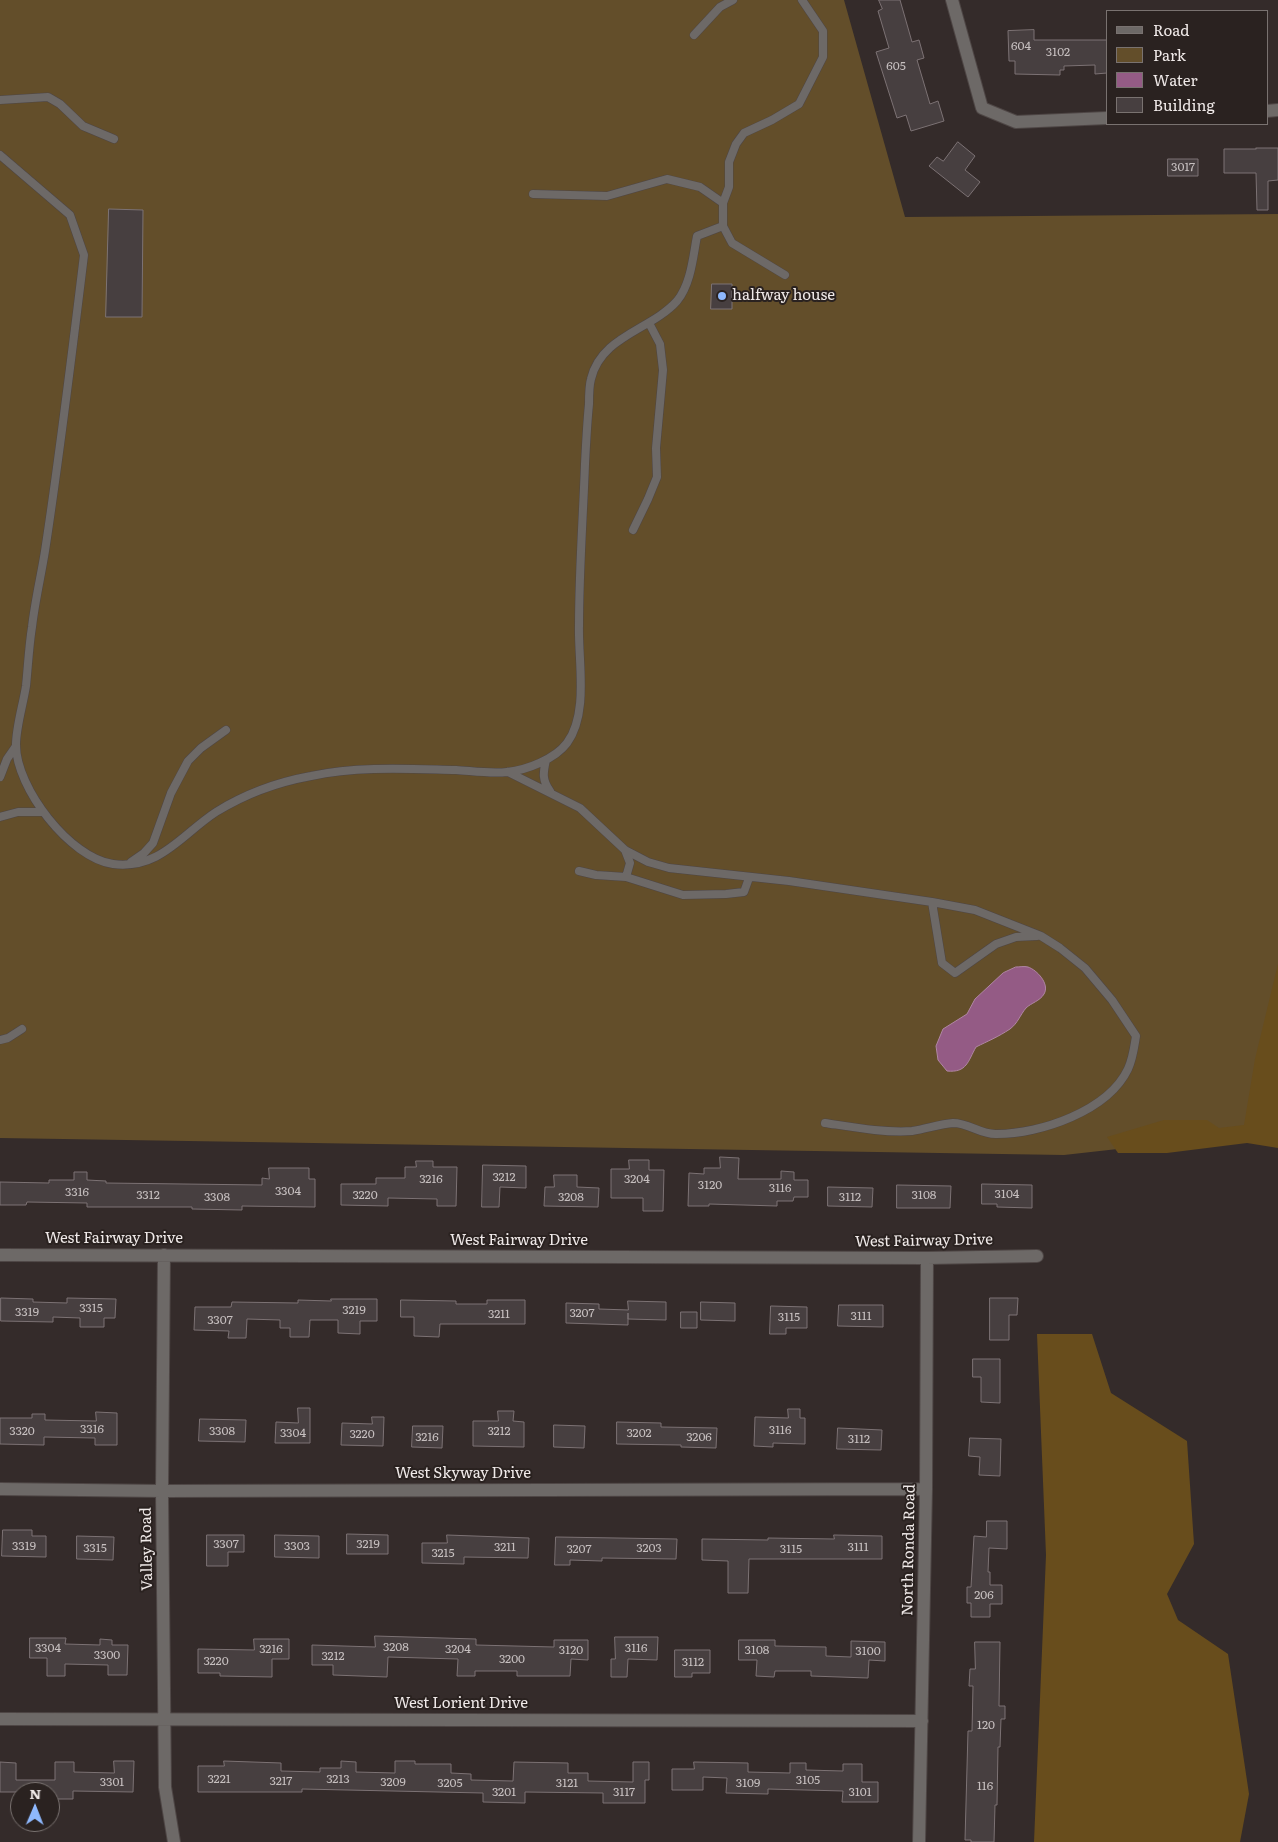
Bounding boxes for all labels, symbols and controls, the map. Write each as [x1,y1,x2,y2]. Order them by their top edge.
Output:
legend [1106,10,1268,125]
text: Road [1153,18,1189,41]
house number: 604 [1011,39,1031,53]
text: Park [1153,43,1186,66]
house number: 3102 [1046,45,1070,59]
house number: 605 [886,59,906,73]
text: Water [1153,68,1198,91]
text: Building [1153,93,1215,116]
house number: 3017 [1171,160,1195,174]
place label: halfway house [732,287,835,305]
marker: halfway house [716,290,728,302]
house number: 3212 [492,1170,516,1184]
house number: 3216 [419,1172,443,1186]
house number: 3204 [624,1172,650,1186]
house number: 3120 [698,1178,722,1192]
house number: 3116 [769,1181,791,1195]
house number: 3304 [275,1184,301,1198]
house number: 3316 [65,1185,89,1199]
house number: 3104 [995,1187,1019,1201]
house number: 3312 [136,1188,160,1202]
house number: 3220 [352,1188,378,1202]
house number: 3108 [912,1188,936,1202]
house number: 3308 [204,1190,230,1204]
house number: 3208 [558,1190,584,1204]
house number: 3112 [839,1190,861,1204]
street label: West Fairway Drive [45,1230,183,1248]
street label: West Fairway Drive [855,1231,993,1251]
street label: West Fairway Drive [450,1232,588,1250]
house number: 3315 [79,1301,103,1315]
house number: 3219 [342,1303,366,1317]
house number: 3319 [15,1305,39,1319]
house number: 3207 [569,1306,595,1320]
house number: 3211 [488,1307,510,1321]
house number: 3111 [850,1309,872,1323]
house number: 3115 [778,1310,800,1324]
house number: 3307 [207,1313,233,1327]
house number: 3316 [80,1422,104,1436]
house number: 3116 [769,1423,791,1437]
house number: 3320 [9,1424,35,1438]
house number: 3308 [209,1424,235,1438]
house number: 3212 [487,1424,511,1438]
house number: 3304 [280,1426,306,1440]
house number: 3202 [626,1426,652,1440]
house number: 3220 [349,1427,375,1441]
house number: 3216 [415,1430,439,1444]
house number: 3206 [686,1430,712,1444]
house number: 3112 [848,1432,870,1446]
street label: West Skyway Drive [395,1465,531,1483]
street label: North Ronda Road [899,1484,919,1616]
street label: Valley Road [137,1507,157,1591]
house number: 3307 [213,1537,239,1551]
house number: 3219 [356,1537,380,1551]
house number: 3319 [12,1539,36,1553]
house number: 3303 [284,1539,310,1553]
house number: 3211 [494,1540,516,1554]
house number: 3111 [847,1540,869,1554]
house number: 3315 [83,1541,107,1555]
house number: 3203 [636,1541,662,1555]
house number: 3207 [566,1542,592,1556]
house number: 3115 [780,1542,802,1556]
house number: 3215 [431,1546,455,1560]
house number: 206 [974,1588,994,1602]
house number: 3208 [383,1640,409,1654]
house number: 3304 [35,1641,61,1655]
house number: 3116 [625,1641,647,1655]
house number: 3216 [259,1642,283,1656]
house number: 3204 [445,1642,471,1656]
house number: 3120 [559,1643,583,1657]
house number: 3108 [745,1643,769,1657]
house number: 3100 [855,1644,881,1658]
house number: 3300 [94,1648,120,1662]
house number: 3212 [321,1649,345,1663]
house number: 3200 [499,1652,525,1666]
house number: 3220 [203,1654,229,1668]
house number: 3112 [682,1655,704,1669]
street label: West Lorient Drive [394,1695,528,1713]
house number: 120 [977,1718,995,1732]
house number: 3221 [207,1772,231,1786]
house number: 3213 [326,1772,350,1786]
house number: 3105 [796,1773,820,1787]
house number: 3217 [270,1774,292,1788]
house number: 3301 [100,1775,124,1789]
house number: 3209 [380,1775,406,1789]
house number: 3205 [437,1776,463,1790]
house number: 3121 [556,1776,578,1790]
house number: 3109 [736,1776,760,1790]
house number: 116 [977,1779,993,1793]
north arrow [10,1782,60,1832]
text: N [29,1783,41,1803]
house number: 3201 [492,1785,516,1799]
house number: 3117 [613,1785,635,1799]
house number: 3101 [848,1785,872,1799]

